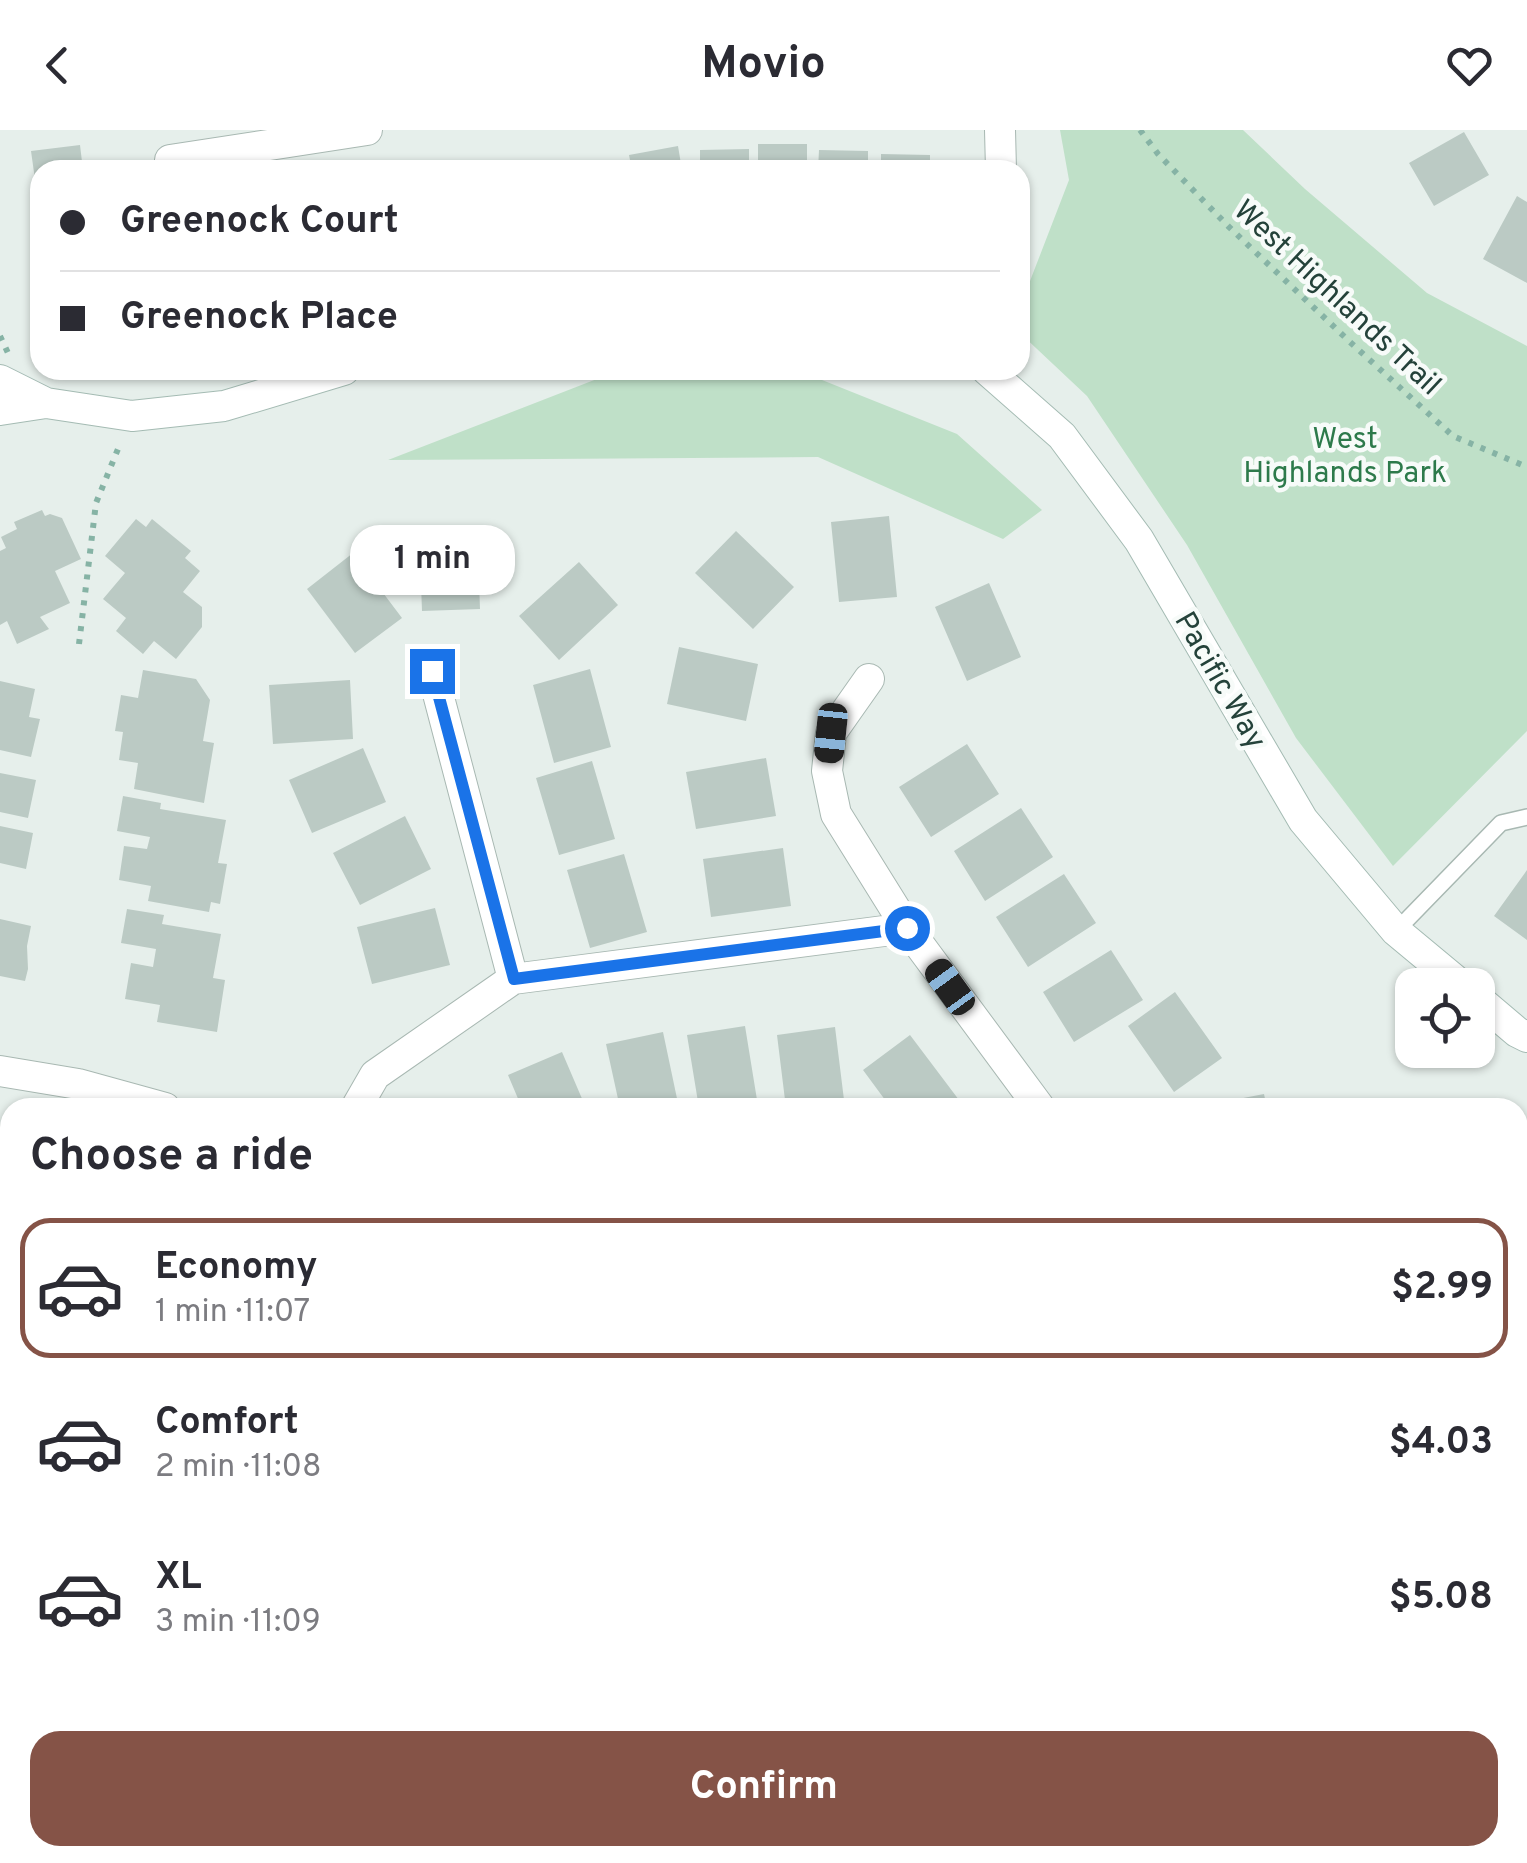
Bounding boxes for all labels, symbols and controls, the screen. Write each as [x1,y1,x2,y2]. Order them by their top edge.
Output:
text: Movio [701,37,826,94]
icon: back [30,38,85,93]
icon: heart [1442,38,1497,93]
street label: West Highlands Trail [1225,193,1448,405]
text: Greenock Court [120,198,399,247]
text: Greenock Place [120,294,398,343]
park label: West Highlands Park [1243,422,1447,493]
callout: 1 min [350,526,514,596]
text: 1 min [394,540,471,580]
street label: Pacific Way [1165,606,1273,756]
route end [410,649,455,694]
car [813,702,849,764]
route start [885,906,930,951]
car [920,954,980,1020]
map controls [1395,968,1495,1068]
button: locate [1395,968,1495,1068]
text: Choose a ride [30,1129,313,1186]
icon: car [35,1243,125,1333]
text: Economy [155,1244,317,1293]
text: $2.99 [1391,1264,1493,1313]
text: 1 min · 11:07 [155,1293,310,1333]
icon: car [35,1398,125,1488]
text: Comfort [155,1399,299,1448]
text: $4.03 [1389,1419,1493,1468]
text: 2 min · 11:08 [155,1448,322,1488]
icon: car [35,1553,125,1643]
text: XL [155,1554,202,1603]
text: $5.08 [1389,1574,1493,1623]
text: 3 min · 11:09 [155,1603,321,1643]
button: Confirm [30,1731,1498,1846]

